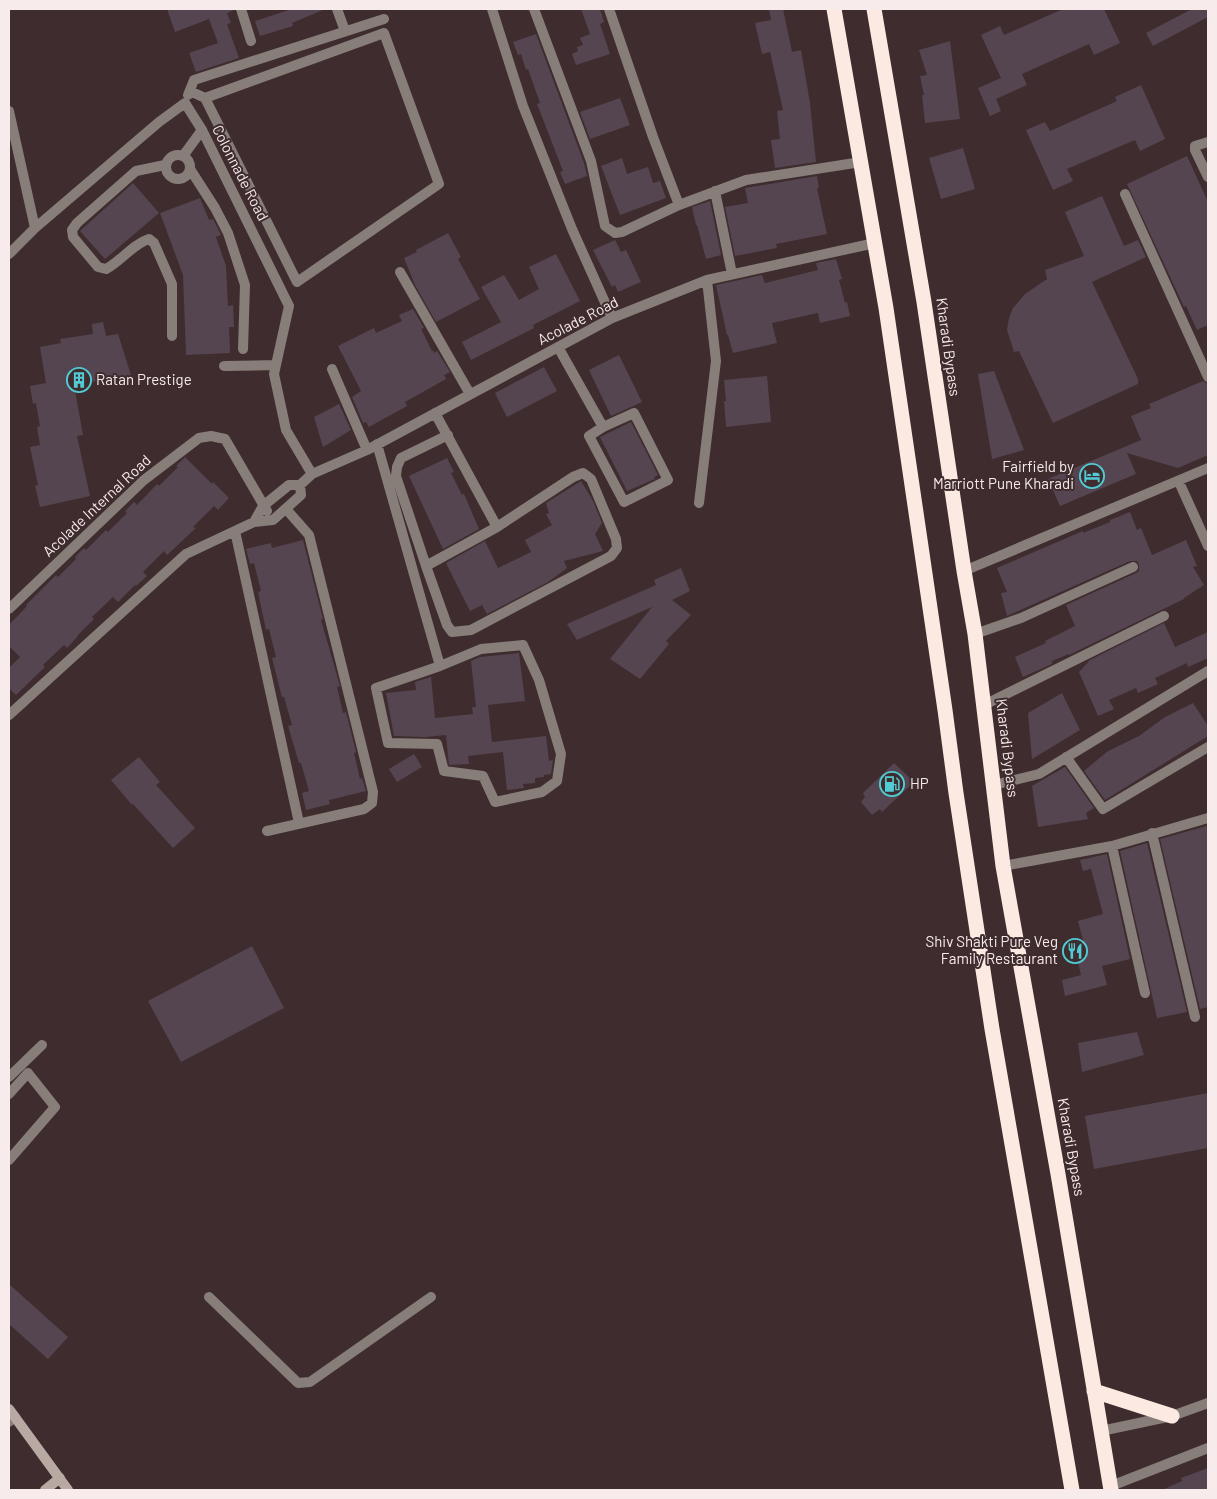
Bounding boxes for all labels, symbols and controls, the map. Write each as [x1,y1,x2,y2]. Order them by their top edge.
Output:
street label: Colonnade Road [209,122,273,223]
street label: Acolade Road [534,292,621,348]
street label: Kharadi Bypass [933,296,965,397]
building icon: Ratan Prestige [66,367,92,393]
place label: Ratan Prestige [96,370,192,388]
street label: Acolade Internal Road [39,451,154,560]
place label: Fairfield by Marriott Pune Kharadi [933,457,1074,492]
hotel icon: Fairfield by Marriott Pune Kharadi [1079,463,1105,489]
street label: Kharadi Bypass [993,697,1023,798]
fuel station icon: HP [879,771,905,797]
place label: HP [910,774,929,792]
place label: Shiv Shakti Pure Veg Family Restaurant [925,932,1058,967]
restaurant icon: Shiv Shakti Pure Veg Family Restaurant [1062,938,1088,964]
street label: Kharadi Bypass [1054,1096,1089,1197]

